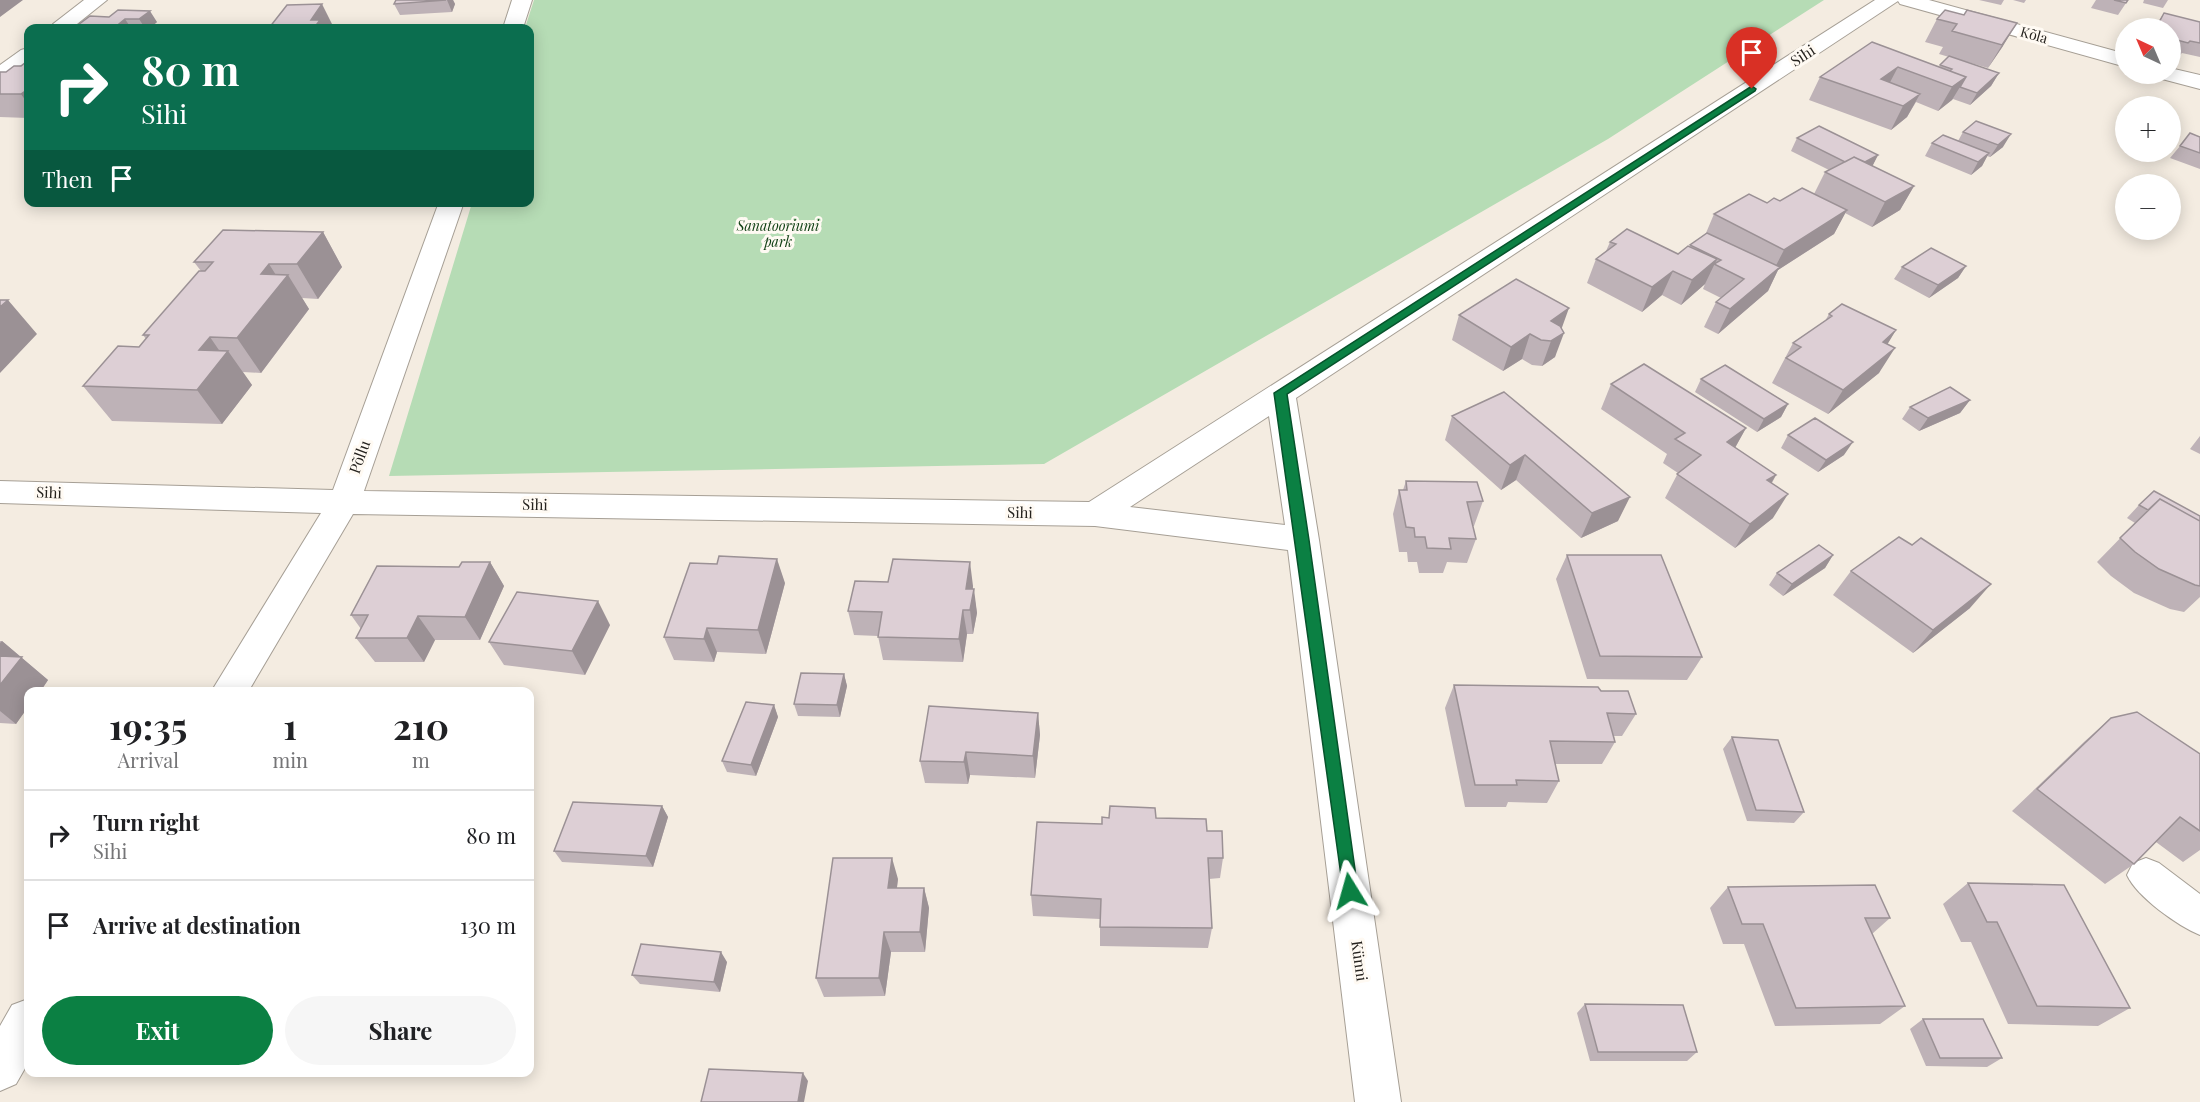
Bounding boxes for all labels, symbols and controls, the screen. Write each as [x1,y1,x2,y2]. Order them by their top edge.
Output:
north arrow [2115,18,2181,84]
map controls [2115,18,2181,240]
street label: Kõla [2018,22,2050,47]
pin [1726,27,1777,89]
icon: arrive [1735,36,1768,69]
street label: Sihi [1786,39,1819,71]
text: 80 m [141,41,239,97]
icon: right [42,48,120,126]
text: Sihi [141,95,187,131]
button: + [2115,96,2181,162]
icon: arrive [105,162,138,195]
text: Then [42,164,93,194]
button: − [2115,174,2181,240]
park label: Sanatooriumi park [736,216,820,251]
street label: Põllu [344,437,374,476]
street label: Sihi [36,482,63,502]
street label: Sihi [522,494,549,514]
street label: Sihi [1007,502,1034,522]
text: 19:35 [109,701,187,749]
text: 1 [283,701,297,749]
text: 210 [393,701,449,749]
text: Arrival [117,746,179,773]
text: min [272,746,308,773]
text: m [412,746,430,773]
text: Turn right [93,807,199,837]
icon: right [42,819,75,852]
text: 80 m [466,820,516,850]
text: Sihi [93,837,127,864]
position arrow [1318,859,1382,923]
icon: arrive [42,909,75,942]
text: Arrive at destination [93,910,301,940]
text: 130 m [460,910,516,940]
street label: Künni [1347,939,1373,983]
button: Exit [42,996,273,1065]
button: Share [285,996,516,1065]

